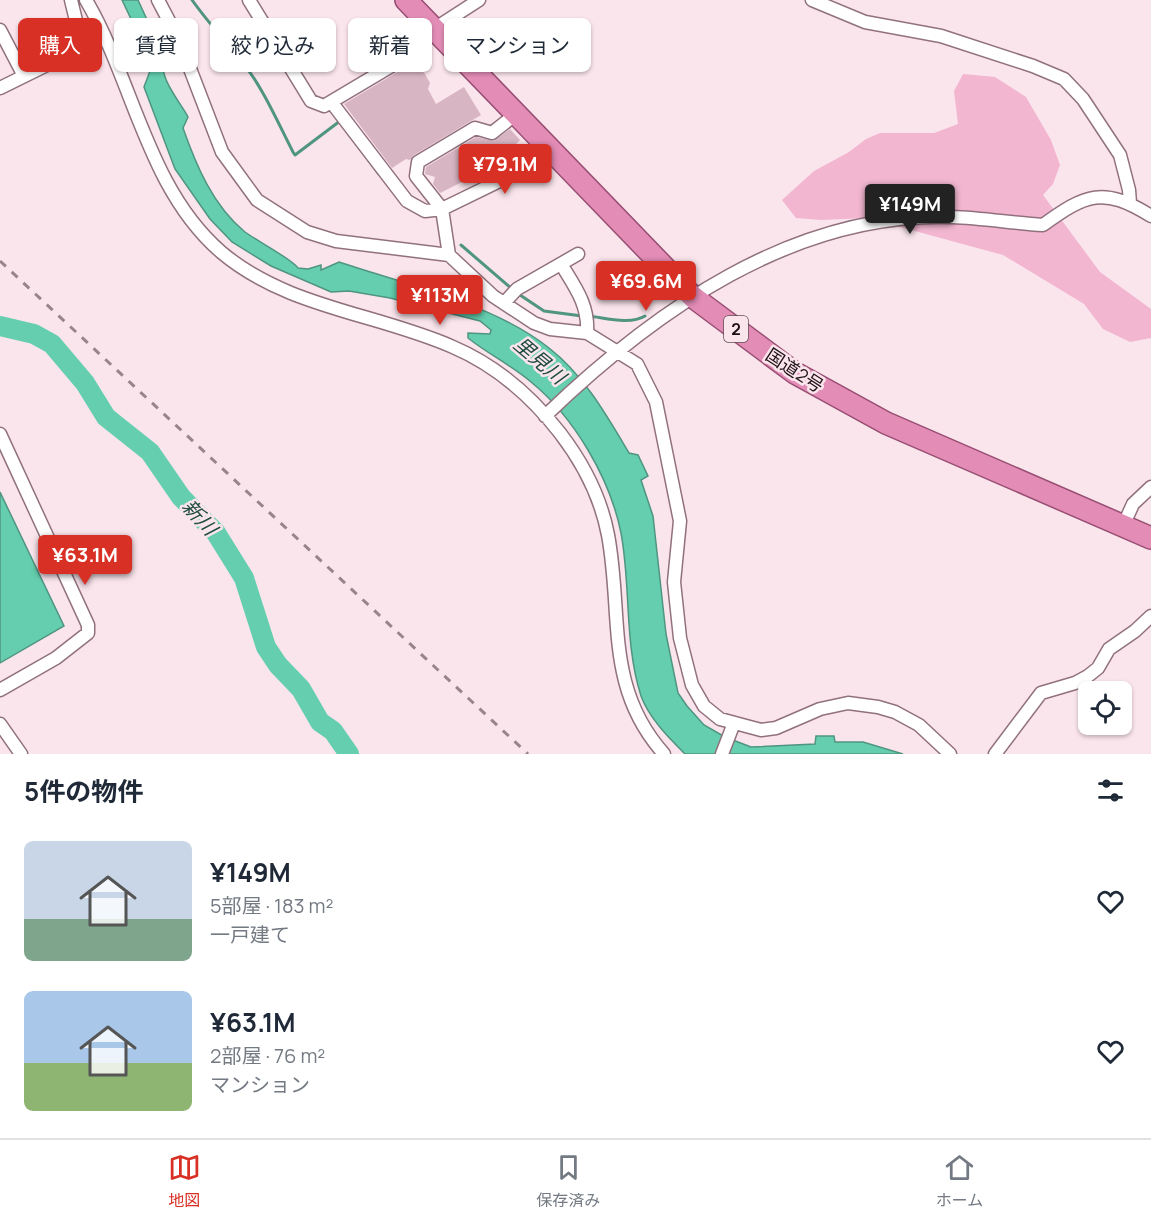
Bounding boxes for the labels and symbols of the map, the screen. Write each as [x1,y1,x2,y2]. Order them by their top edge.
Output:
pin: ¥79.1M [456,144,554,195]
pin: ¥149M [868,184,952,235]
pin: ¥69.6M [597,261,695,312]
pin: ¥113M [398,275,482,326]
road number: 2 [724,316,748,342]
water label: 里見川 [508,330,573,391]
street label: 国道2号 [762,342,828,398]
water label: 新川 [177,493,225,542]
pin: ¥63.1M [36,535,134,586]

